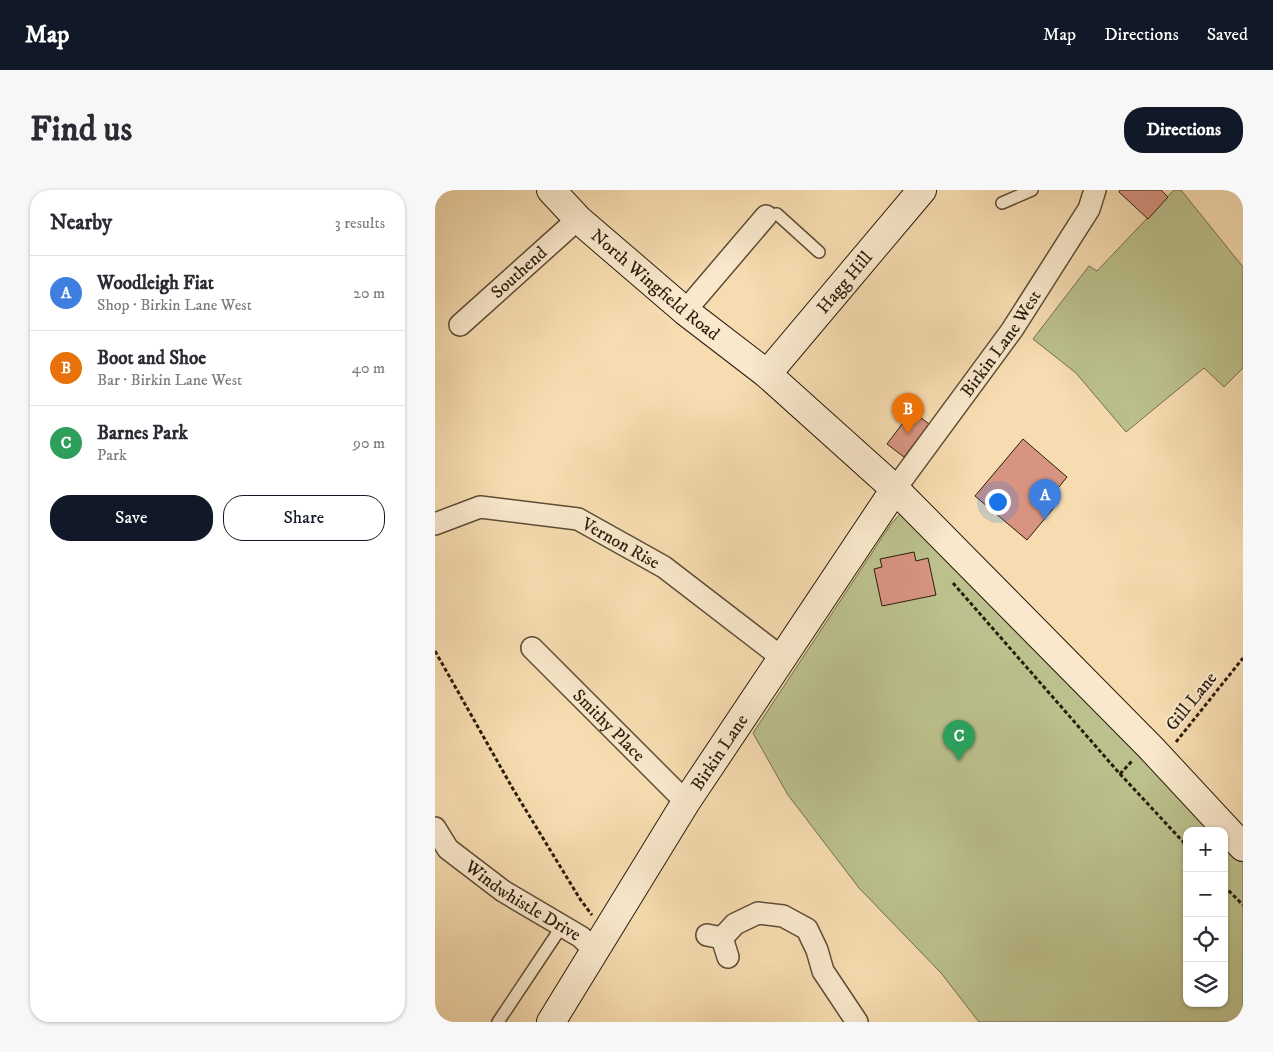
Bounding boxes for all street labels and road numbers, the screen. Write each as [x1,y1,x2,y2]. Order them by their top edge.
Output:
street label: North Wingfield Road [586,225,724,345]
street label: Southend [487,242,552,304]
street label: Hagg Hill [813,247,878,319]
street label: Birkin Lane West [956,286,1047,402]
street label: Vernon Rise [577,513,663,574]
street label: Gill Lane [1161,668,1222,735]
street label: Smithy Place [567,685,649,767]
street label: Birkin Lane [687,711,753,795]
street label: Windwhistle Drive [459,855,585,946]

